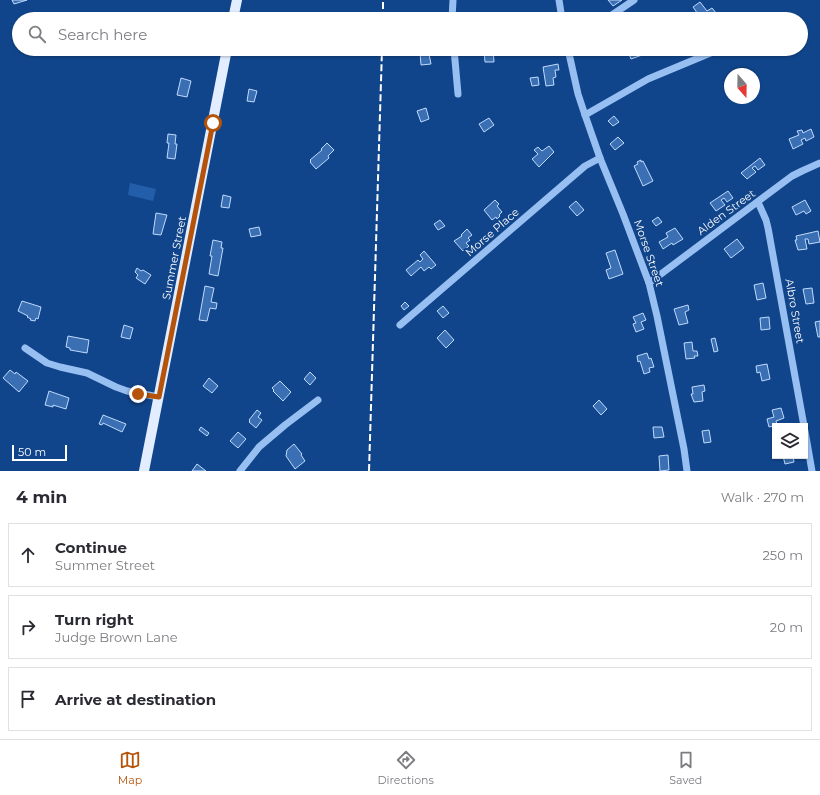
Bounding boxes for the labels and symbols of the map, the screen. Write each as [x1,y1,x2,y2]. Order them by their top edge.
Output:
north arrow [724,68,760,104]
route start [204,114,222,132]
street label: Alden Street [694,186,758,238]
street label: Morse Place [462,205,522,259]
street label: Summer Street [159,215,189,301]
street label: Morse Street [631,218,667,289]
street label: Albro Street [782,277,808,345]
route end [129,385,147,403]
scale bar [12,443,67,462]

